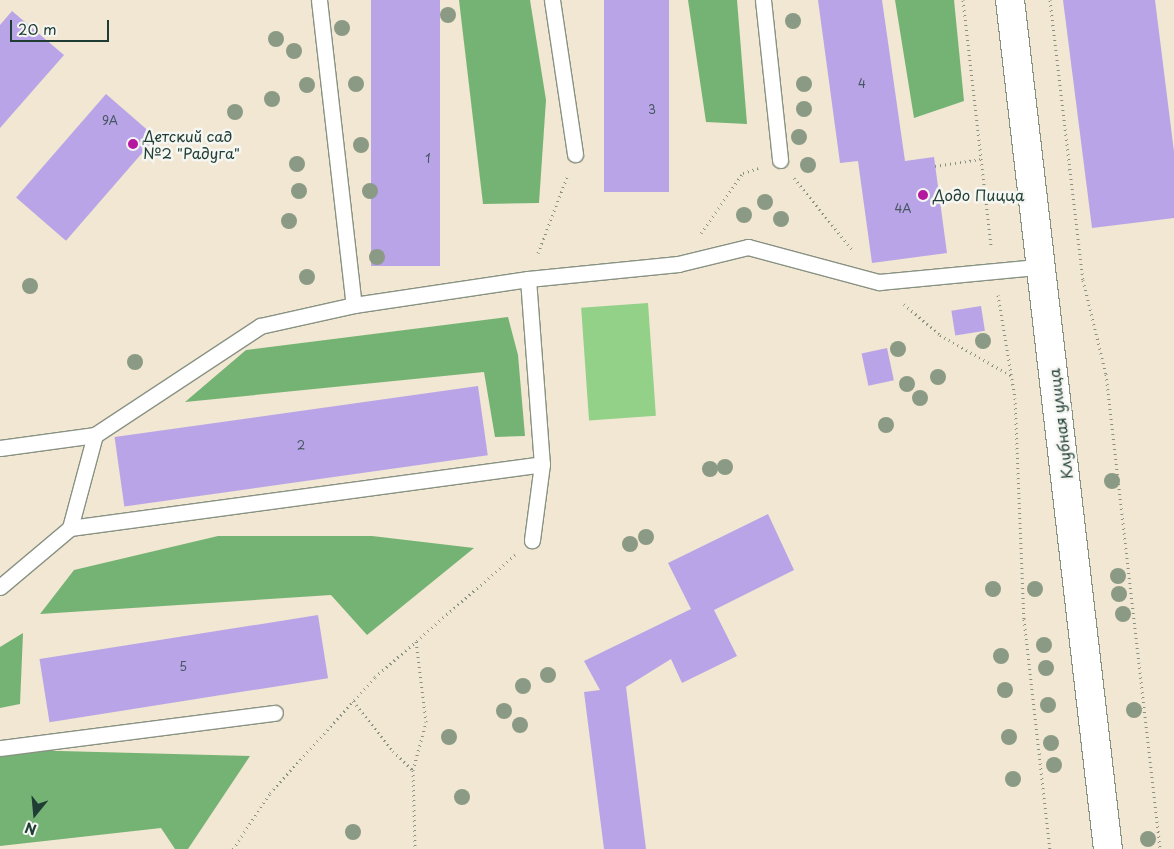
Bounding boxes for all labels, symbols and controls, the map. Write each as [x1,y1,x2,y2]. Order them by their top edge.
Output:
scale bar [12,10,111,42]
text: 20 m [18,17,57,40]
house number: 4 [858,77,866,91]
house number: 3 [648,103,656,117]
house number: 9А [102,114,118,128]
place label: Детский сад №2 "Радуга" [143,126,240,161]
marker: Детский сад №2 "Радуга" [127,138,139,150]
house number: 1 [425,152,431,166]
place label: Додо Пицца [933,186,1025,204]
marker: Додо Пицца [917,189,929,201]
house number: 4А [894,202,912,216]
street label: Клубная улица [1044,367,1076,481]
house number: 2 [297,439,305,453]
house number: 5 [179,660,187,674]
north arrow [10,789,60,839]
text: N [22,817,39,840]

